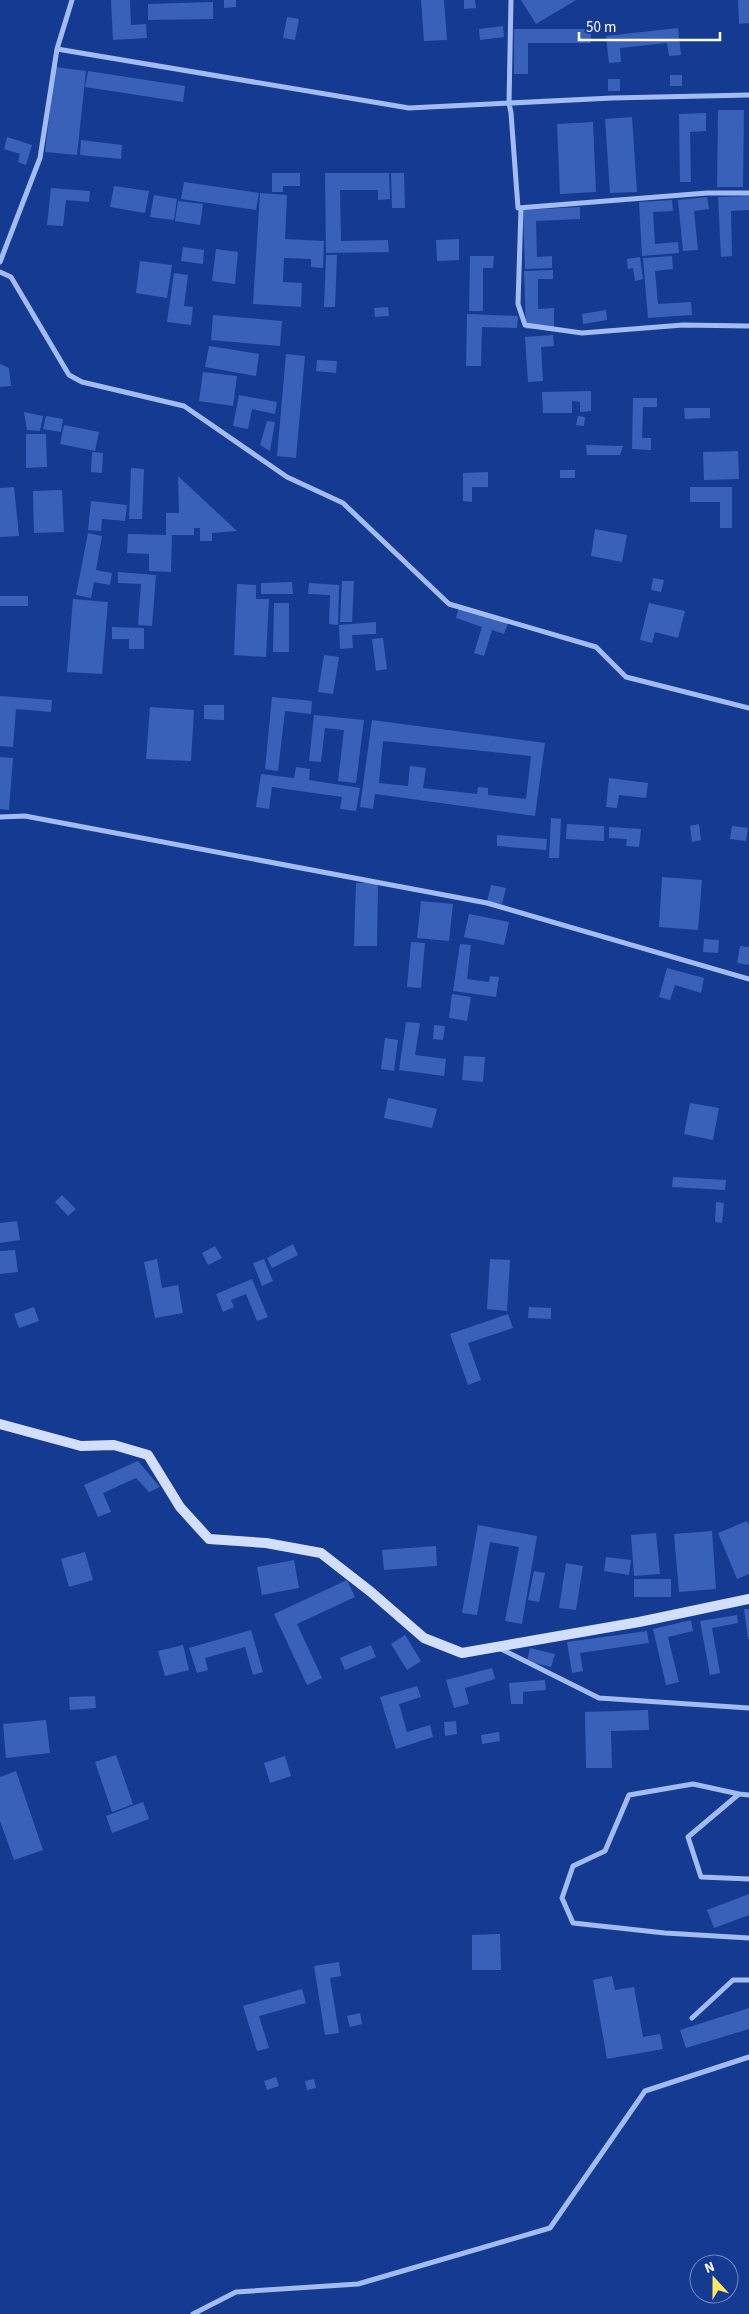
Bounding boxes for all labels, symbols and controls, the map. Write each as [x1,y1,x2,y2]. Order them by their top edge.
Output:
scale bar [579,10,720,42]
text: 50 m [586,17,616,38]
north arrow [689,2254,739,2304]
text: N [702,2257,718,2279]

